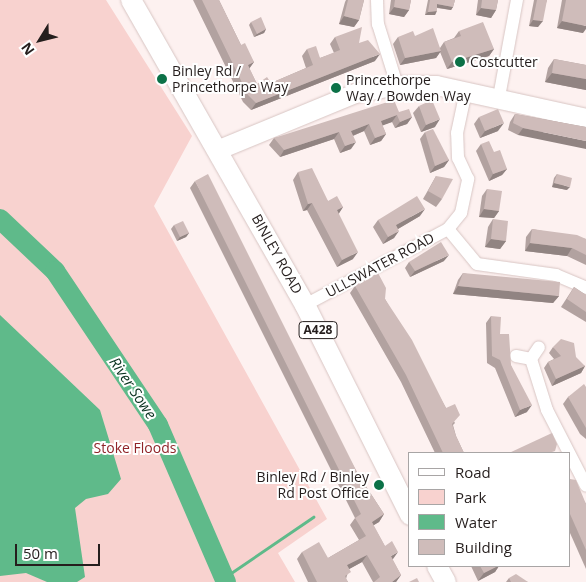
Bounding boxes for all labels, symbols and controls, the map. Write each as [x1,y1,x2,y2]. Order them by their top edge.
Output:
north arrow [15,15,65,65]
text: N [16,39,38,59]
place label: Costcutter [470,54,538,70]
marker: Costcutter [454,56,466,68]
place label: Binley Rd / Princethorpe Way [172,63,288,95]
place label: Princethorpe Way / Bowden Way [346,72,471,104]
marker: Binley Rd / Princethorpe Way [156,73,168,85]
marker: Princethorpe Way / Bowden Way [330,82,342,94]
street label: BINLEY ROAD [248,211,306,297]
street label: ULLSWATER ROAD [323,229,437,301]
road number: A428 [298,320,338,340]
water label: River Sowe [106,354,160,422]
park label: Stoke Floods [94,440,176,456]
legend [408,452,571,567]
text: Road [455,462,491,482]
place label: Binley Rd / Binley Rd Post Office [257,469,369,502]
marker: Binley Rd / Binley Rd Post Office [373,479,385,491]
text: Park [455,487,486,507]
text: Water [455,512,497,532]
scale bar [18,534,102,566]
text: Building [455,537,512,557]
text: 50 m [23,543,58,563]

